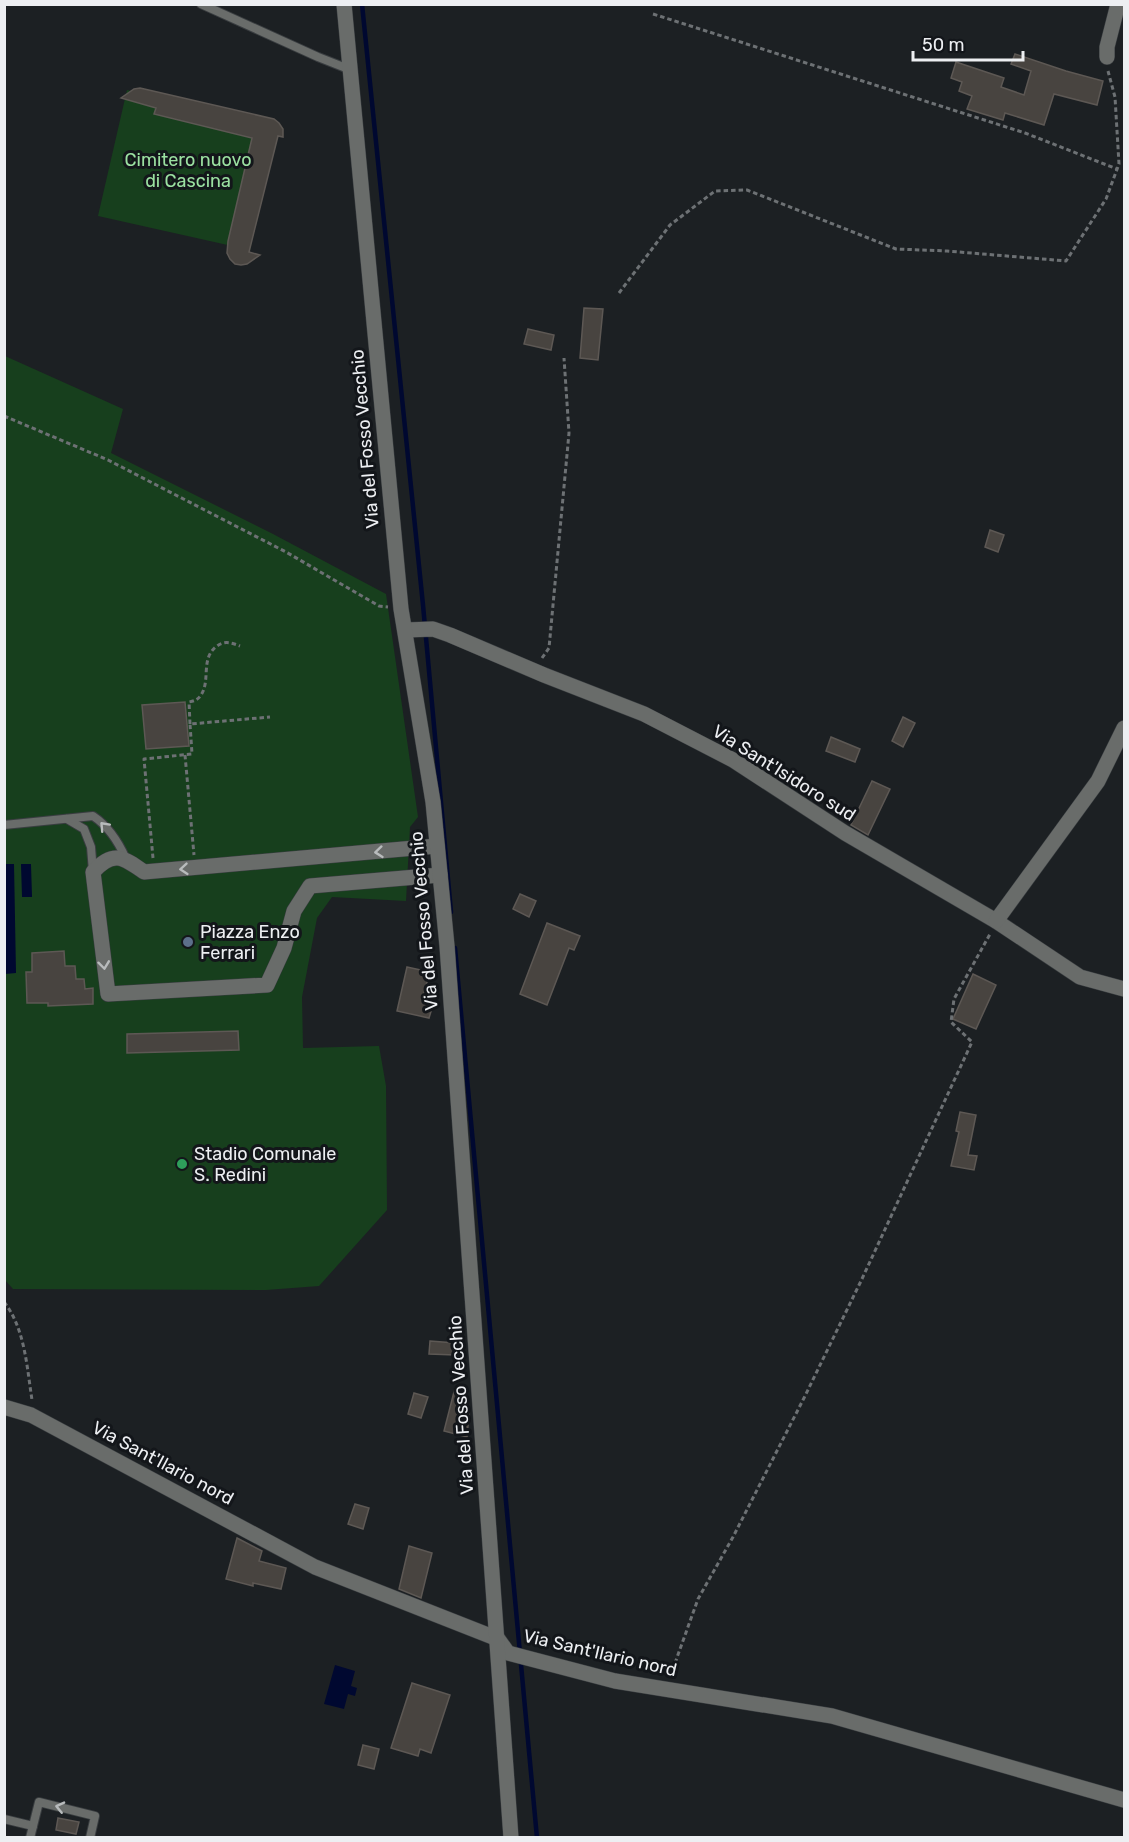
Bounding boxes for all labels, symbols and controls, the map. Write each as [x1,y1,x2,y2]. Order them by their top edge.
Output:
scale bar [913,24,1022,62]
text: 50 m [922,34,965,56]
park label: Cimitero nuovo di Cascina [125,149,251,192]
street label: Via del Fosso Vecchio [346,349,384,529]
street label: Via Sant'Isidoro sud [708,720,860,826]
one-way arrow [100,822,111,833]
street label: Via del Fosso Vecchio [405,831,443,1011]
one-way arrow [374,845,383,858]
one-way arrow [180,862,189,875]
place label: Piazza Enzo Ferrari [200,921,300,964]
marker: Piazza Enzo Ferrari [181,935,195,949]
one-way arrow [97,960,110,969]
place label: Stadio Comunale S. Redini [194,1143,336,1186]
marker: Stadio Comunale S. Redini [175,1157,189,1171]
street label: Via del Fosso Vecchio [444,1315,478,1495]
street label: Via Sant'Ilario nord [88,1416,238,1510]
street label: Via Sant'Ilario nord [521,1625,679,1681]
one-way arrow [56,1802,66,1815]

